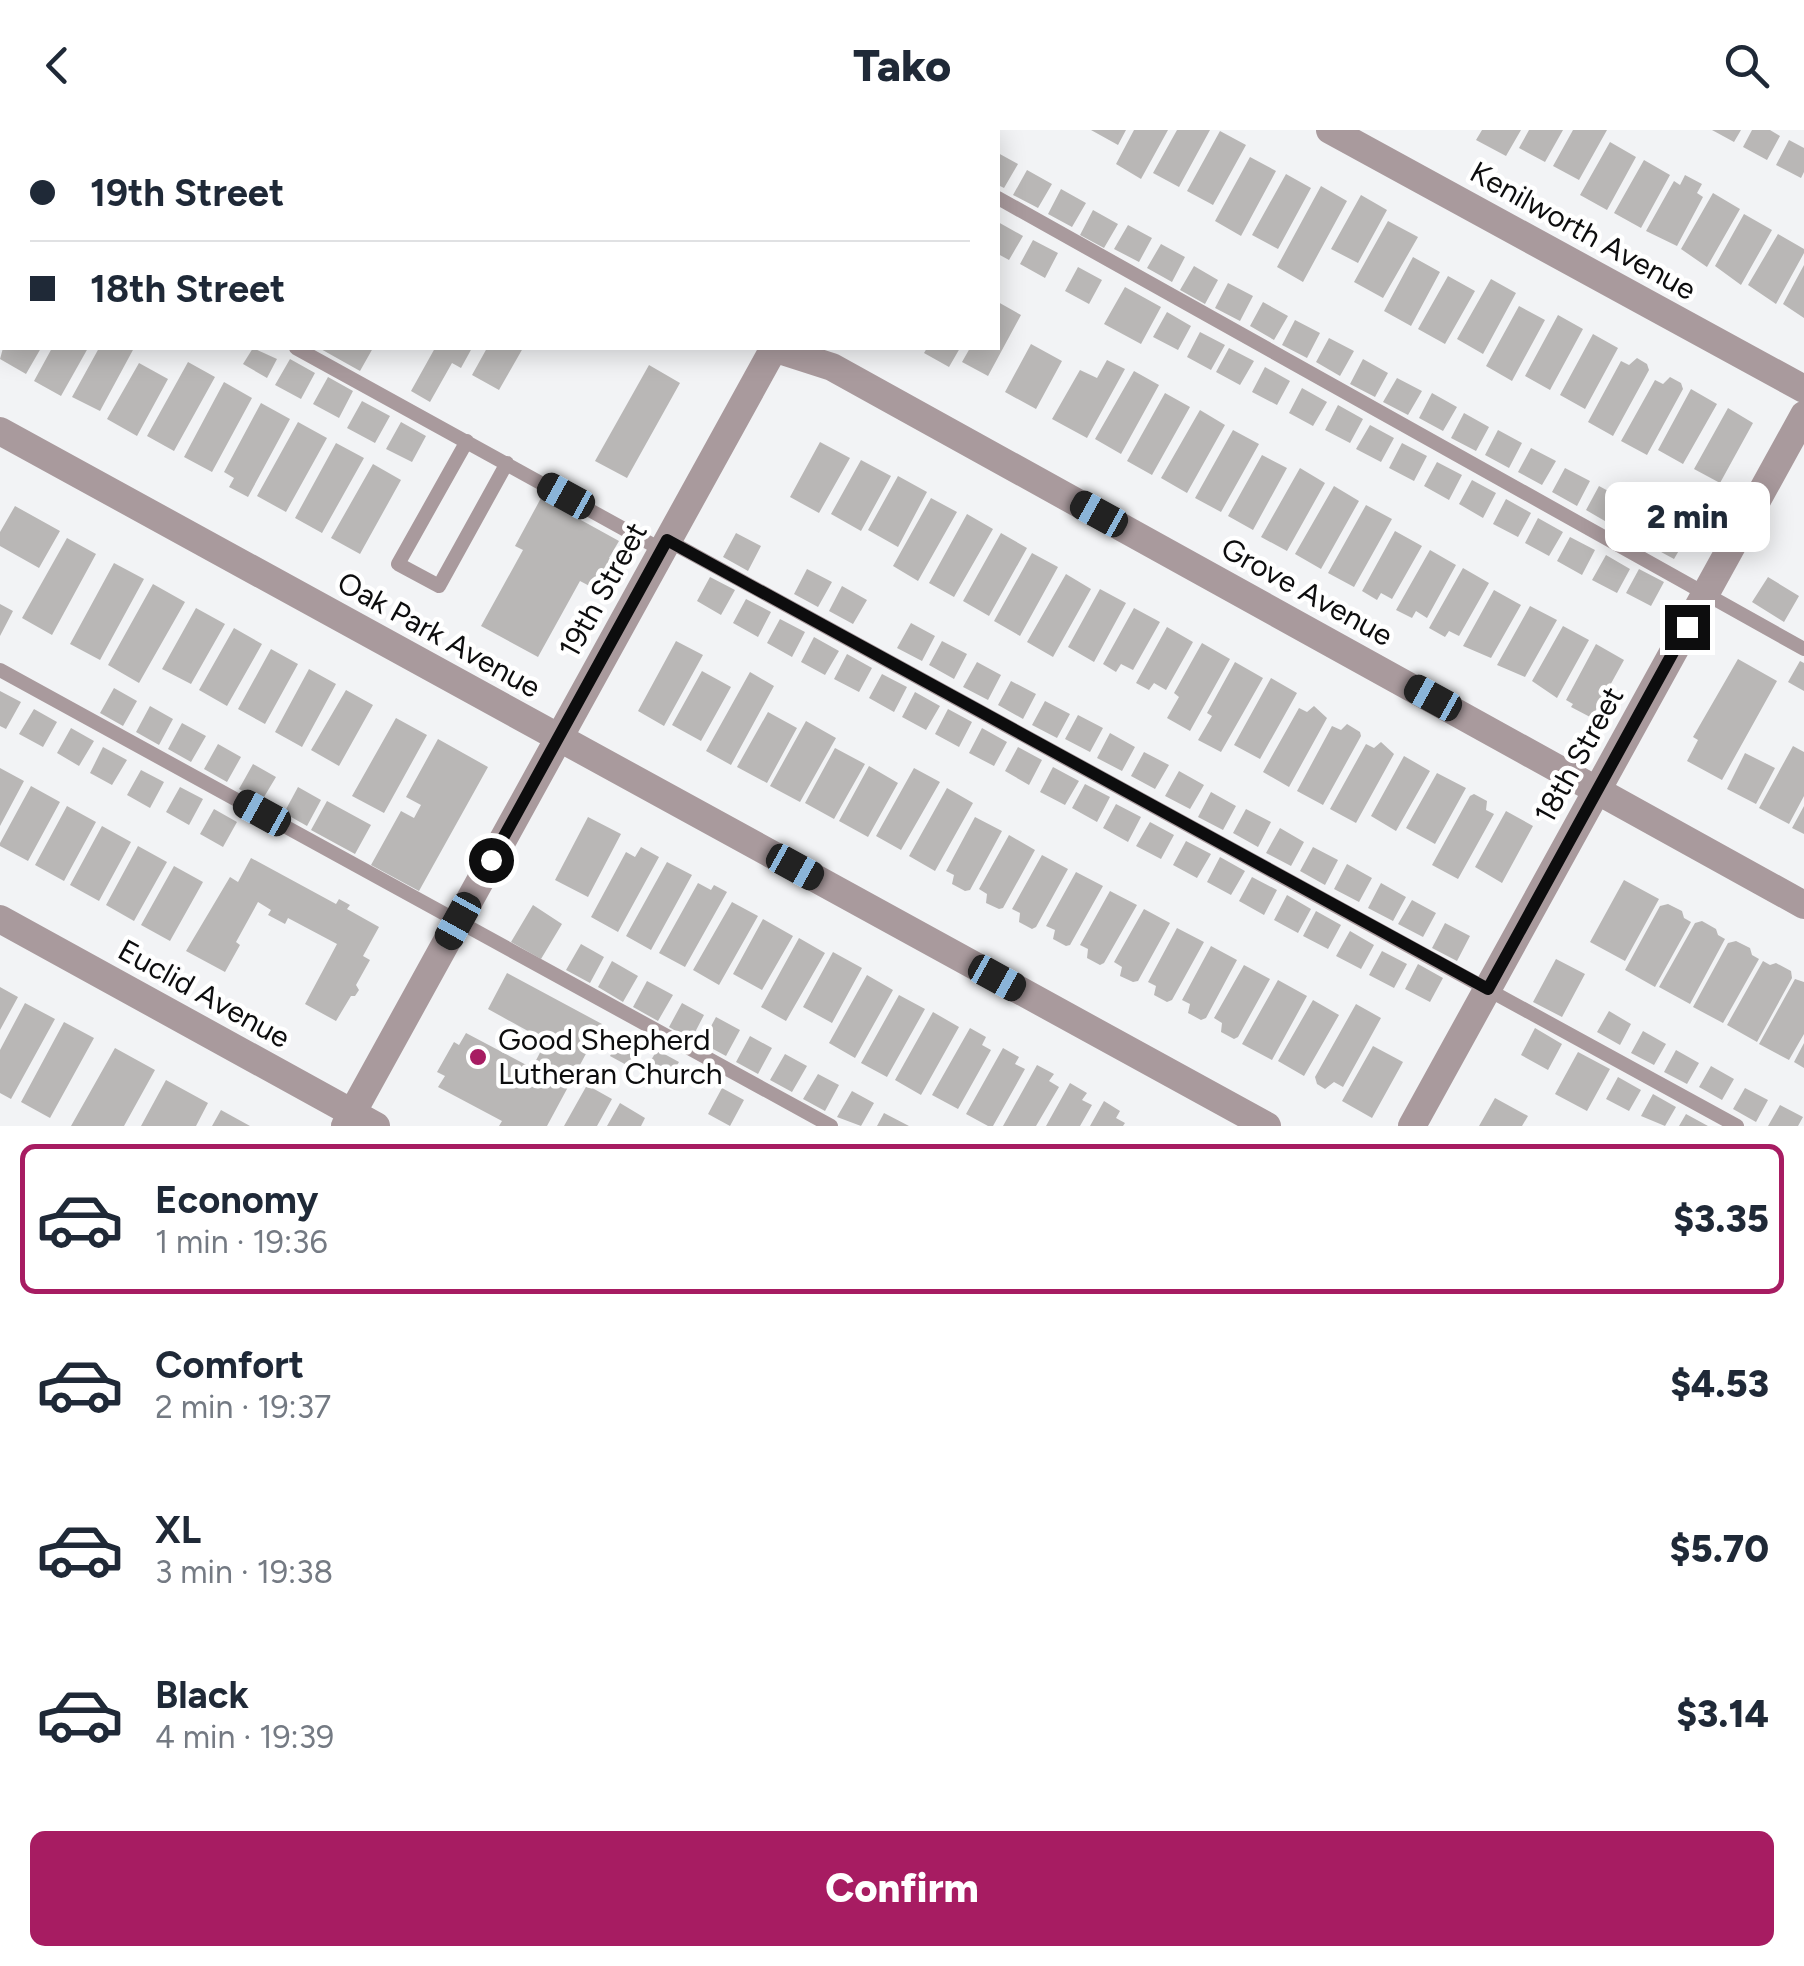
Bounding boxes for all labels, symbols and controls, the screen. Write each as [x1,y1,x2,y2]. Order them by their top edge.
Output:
icon: back [30,38,85,93]
text: Tako [853,38,951,92]
icon: search [1719,38,1774,93]
street label: Kenilworth Avenue [1464,153,1703,308]
text: 19th Street [90,170,284,216]
text: 18th Street [90,266,285,312]
car [532,468,600,524]
callout: 2 min [1604,482,1770,552]
car [1065,486,1133,542]
text: 2 min [1647,498,1728,536]
street label: 19th Street [550,516,655,664]
street label: Grove Avenue [1215,529,1399,654]
street label: Oak Park Avenue [331,563,547,706]
route end [1665,605,1710,650]
car [1399,670,1467,726]
street label: 18th Street [1526,680,1631,829]
car [228,785,296,841]
route start [469,838,514,883]
car [761,839,829,895]
car [430,887,486,955]
street label: Euclid Avenue [112,931,297,1056]
car [963,950,1031,1006]
place label: Good Shepherd Lutheran Church [498,1021,723,1092]
marker: Good Shepherd Lutheran Church [467,1046,489,1068]
icon: car [35,1174,125,1264]
text: Economy [155,1177,318,1223]
text: $3.35 [1673,1196,1769,1242]
text: 1 min · 19:36 [155,1223,328,1261]
icon: car [35,1339,125,1429]
text: Comfort [155,1342,304,1388]
text: $4.53 [1670,1361,1769,1407]
text: 2 min · 19:37 [155,1388,331,1426]
icon: car [35,1504,125,1594]
text: XL [155,1507,201,1553]
text: $5.70 [1670,1526,1769,1572]
text: 3 min · 19:38 [155,1553,333,1591]
icon: car [35,1669,125,1759]
text: Black [155,1672,249,1718]
text: $3.14 [1676,1691,1769,1737]
text: 4 min · 19:39 [155,1718,334,1756]
button: Confirm [30,1831,1774,1946]

